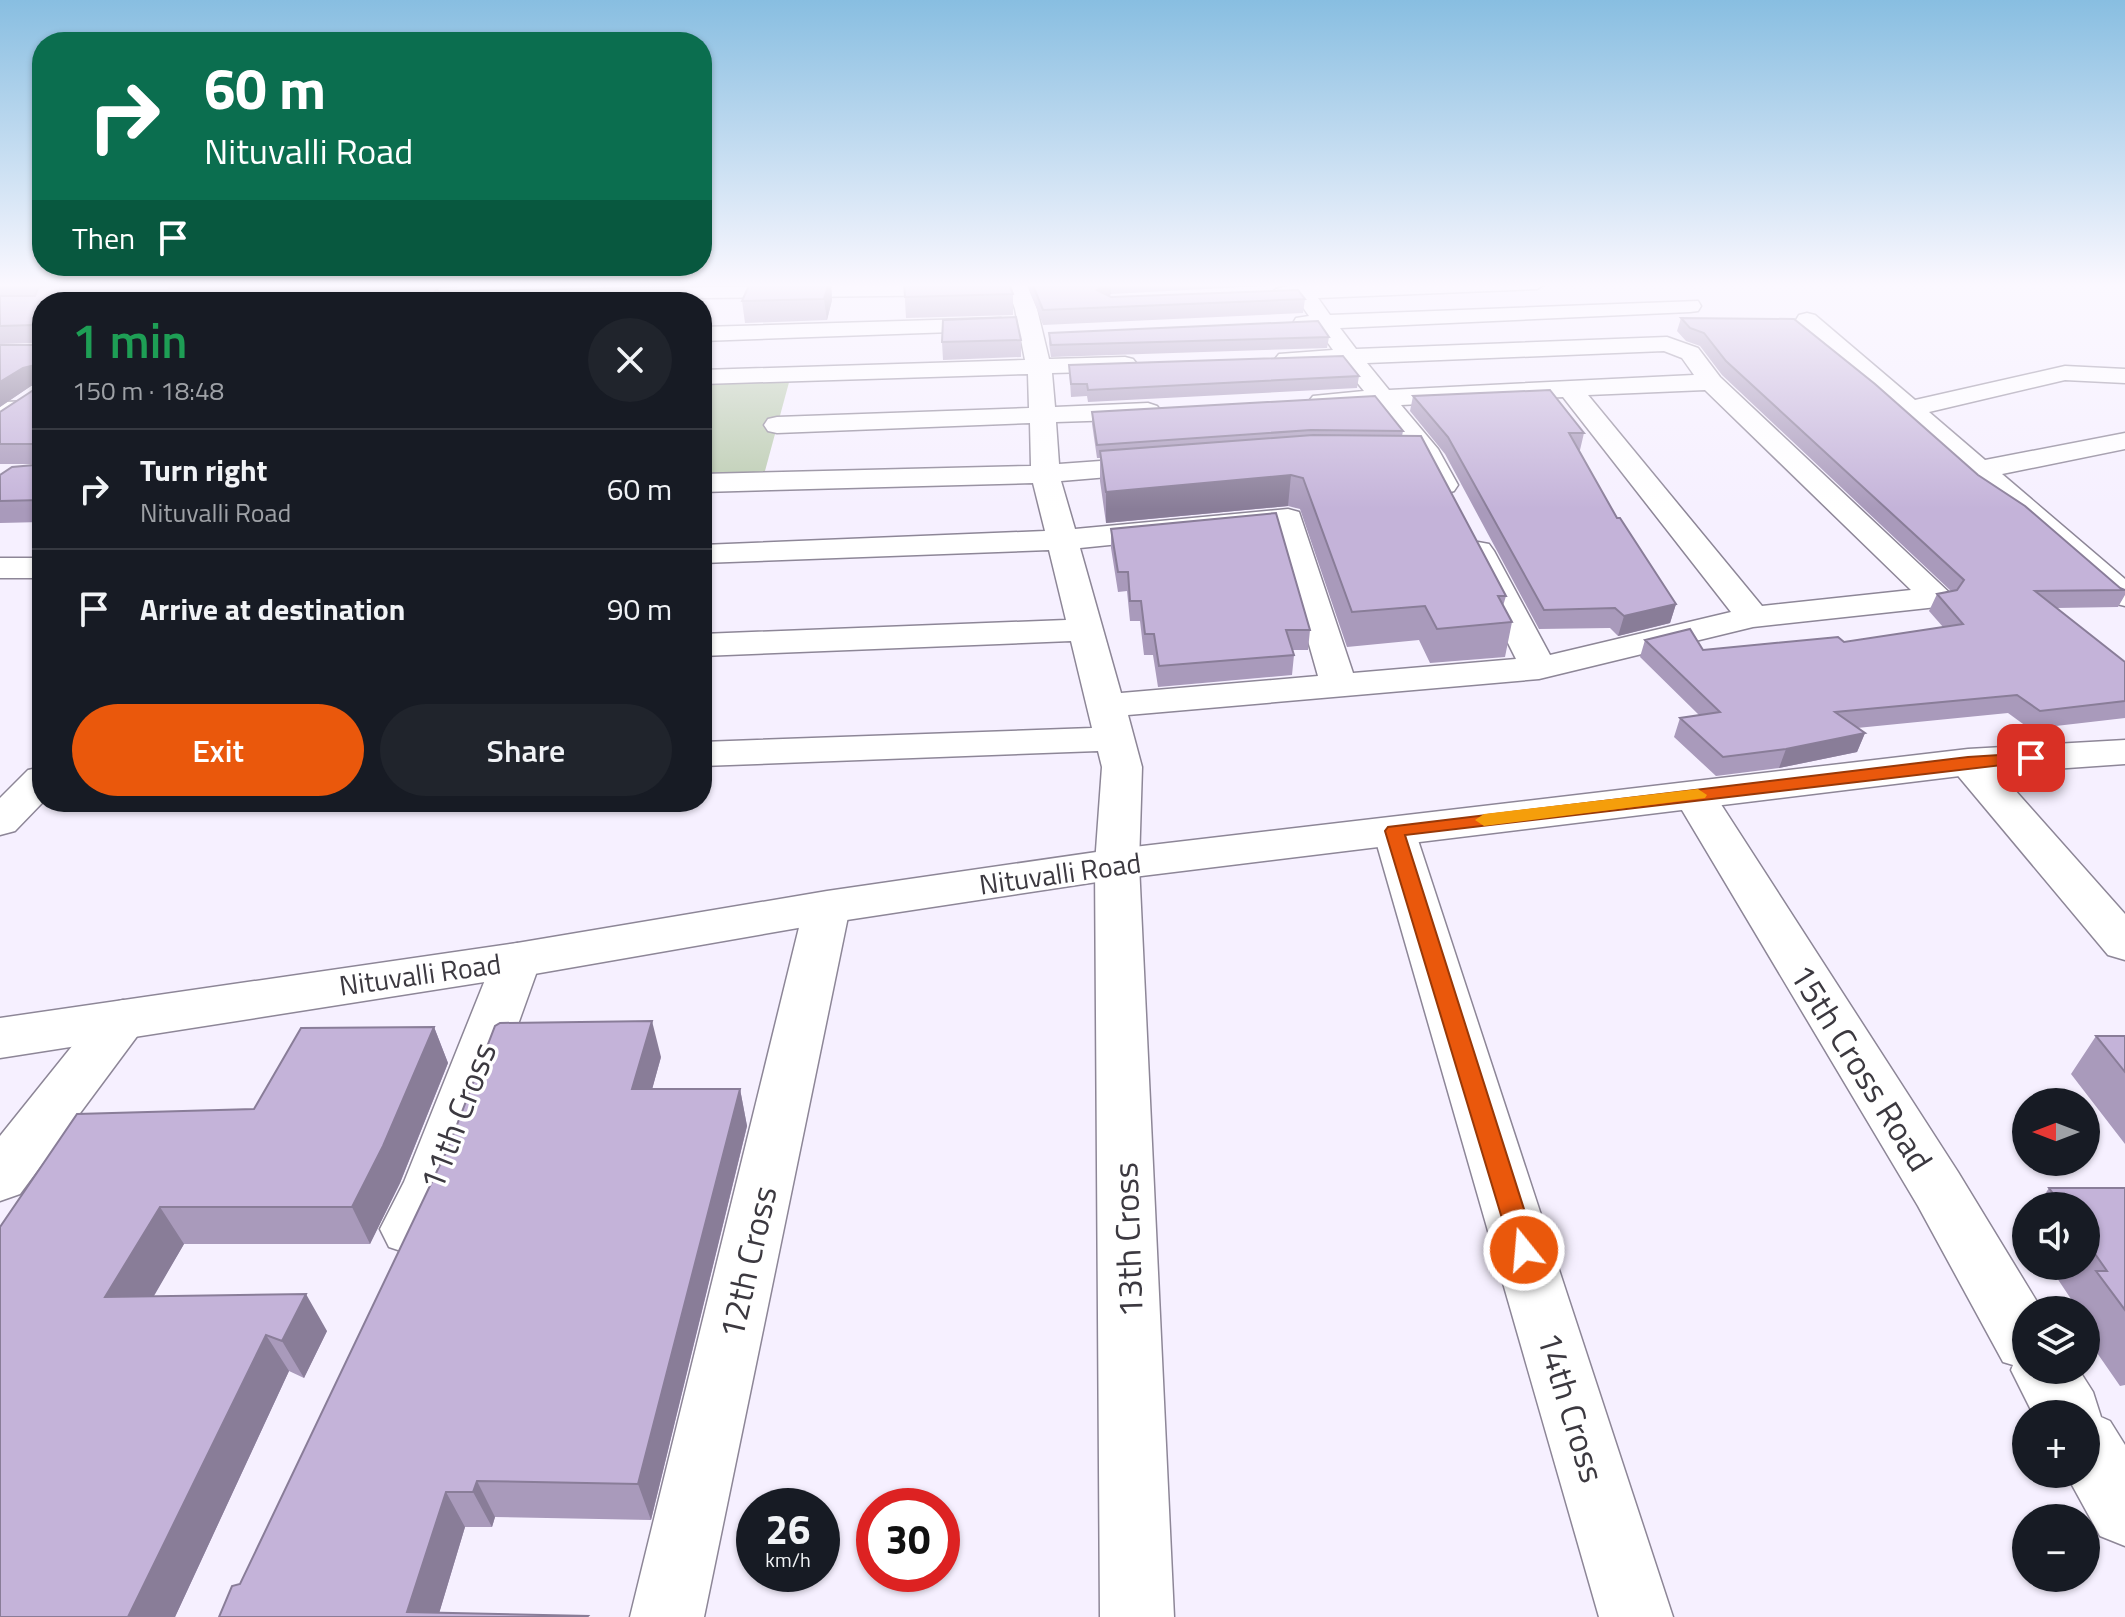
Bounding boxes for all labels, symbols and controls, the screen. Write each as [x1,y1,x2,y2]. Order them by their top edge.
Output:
text: 60 m [204,46,326,131]
icon: right [72,64,176,168]
text: Nituvalli Road [204,123,413,178]
text: Then [72,215,135,261]
icon: arrive [151,216,195,260]
text: 1 min [72,304,187,377]
button: close [588,318,672,402]
text: 150 m · 18:48 [72,371,224,410]
text: Turn right [140,447,268,493]
text: 60 m [607,466,672,512]
icon: right [72,467,116,511]
text: Nituvalli Road [140,493,291,532]
text: Arrive at destination [140,586,405,632]
text: 90 m [607,586,672,632]
icon: arrive [72,587,116,631]
button: Exit [72,704,364,796]
button: Share [380,704,672,796]
pin [1997,724,2065,792]
icon: arrive [2009,736,2053,780]
street label: Nituvalli Road [976,840,1144,906]
street label: Nituvalli Road [336,941,504,1007]
street label: 15th Cross Road [1777,953,1947,1181]
street label: 11th Cross [405,1034,509,1198]
north arrow [2012,1088,2100,1176]
map controls [2012,1088,2100,1592]
street label: 13th Cross [1098,1162,1156,1318]
street label: 12th Cross [704,1181,790,1343]
button: sound [2012,1192,2100,1280]
position arrow [1482,1208,1566,1292]
button: layers [2012,1296,2100,1384]
street label: 14th Cross [1524,1325,1620,1489]
button: + [2012,1400,2100,1488]
speed limit sign: 30 [856,1488,960,1592]
text: 26 [766,1499,810,1560]
button: − [2012,1504,2100,1592]
text: km/h [765,1544,811,1575]

